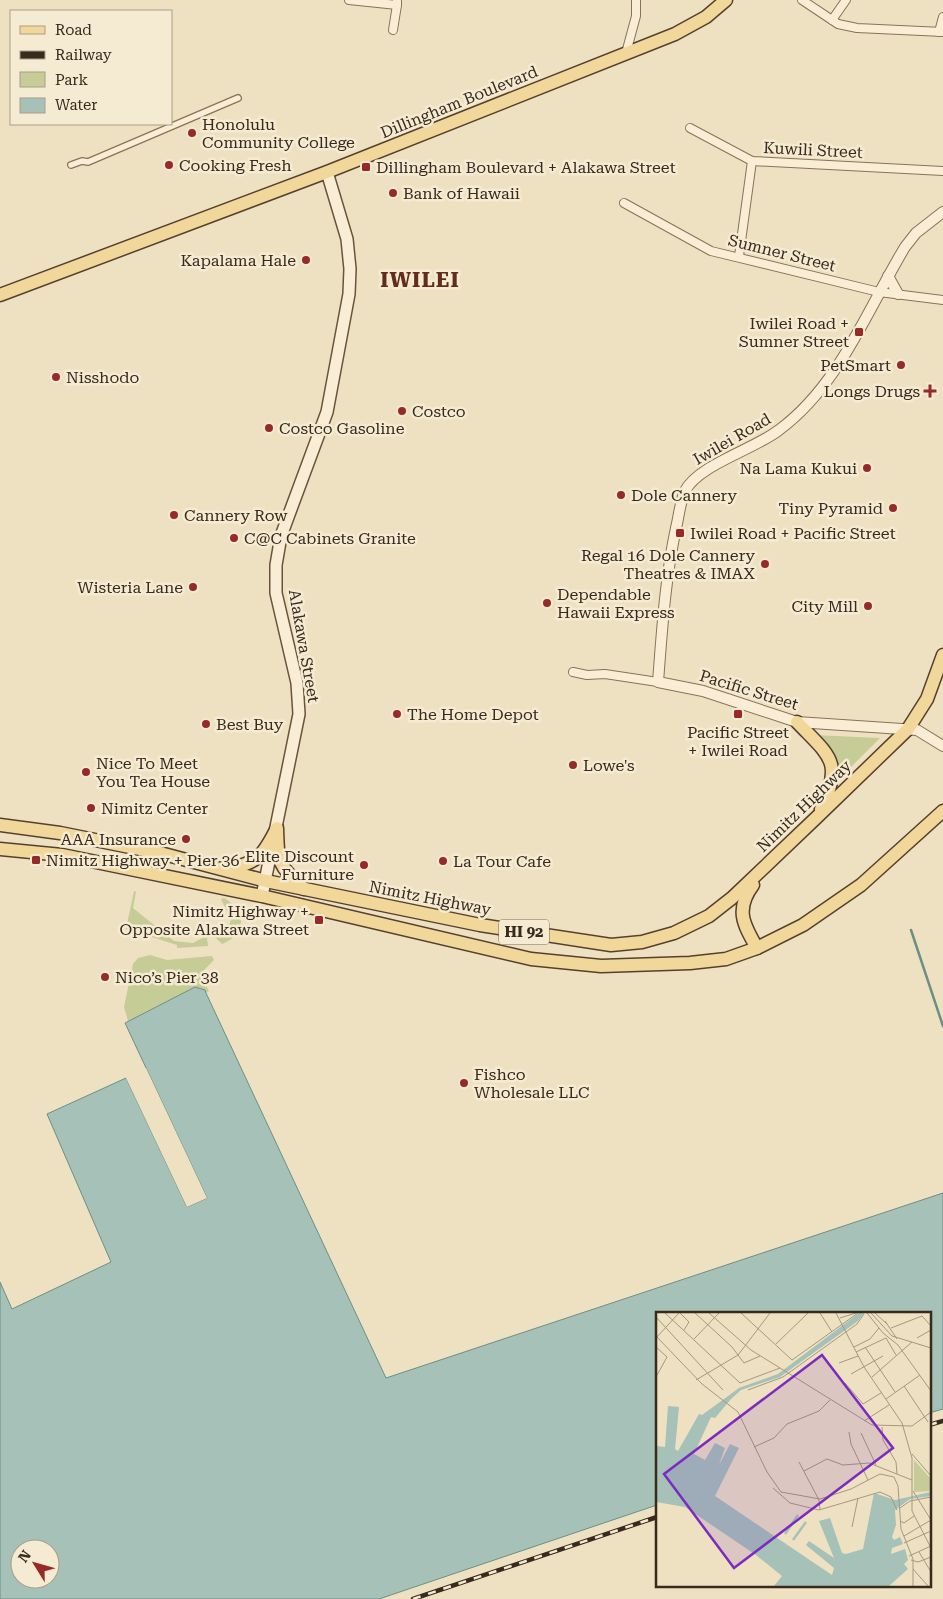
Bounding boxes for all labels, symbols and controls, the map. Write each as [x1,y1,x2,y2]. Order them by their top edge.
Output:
legend [10,10,172,125]
text: Road [55,21,92,39]
text: Railway [55,46,112,64]
street label: Dillingham Boulevard [378,62,540,142]
text: Park [55,71,89,89]
text: Water [55,96,97,114]
place label: Honolulu Community College [202,115,355,152]
marker: Honolulu Community College [186,127,198,139]
street label: Kuwili Street [763,138,863,162]
place label: Cooking Fresh [179,156,291,175]
place label: Dillingham Boulevard + Alakawa Street [376,158,676,177]
marker: Cooking Fresh [163,159,175,171]
marker: Dillingham Boulevard + Alakawa Street [360,161,372,173]
place label: Bank of Hawaii [403,184,520,203]
marker: Bank of Hawaii [387,187,399,199]
street label: Sumner Street [726,230,838,276]
place label: Kapalama Hale [180,251,296,270]
marker: Kapalama Hale [300,254,312,266]
district label: IWILEI [380,268,460,292]
place label: Iwilei Road + Sumner Street [739,314,849,351]
marker: Iwilei Road + Sumner Street [853,326,865,338]
place label: PetSmart [820,356,891,375]
marker: PetSmart [895,359,907,371]
place label: Nisshodo [66,368,140,387]
marker: Nisshodo [50,371,62,383]
place label: Longs Drugs [824,382,920,401]
marker: Longs Drugs [924,385,936,397]
place label: Costco [412,402,466,421]
marker: Costco [396,405,408,417]
street label: Iwilei Road [690,409,774,469]
place label: Costco Gasoline [279,419,405,438]
marker: Costco Gasoline [263,422,275,434]
place label: Na Lama Kukui [739,459,857,478]
marker: Na Lama Kukui [861,462,873,474]
place label: Dole Cannery [631,486,738,505]
marker: Dole Cannery [615,489,627,501]
place label: Tiny Pyramid [778,499,883,518]
marker: Tiny Pyramid [887,502,899,514]
place label: Cannery Row [184,506,288,525]
marker: Cannery Row [168,509,180,521]
place label: Iwilei Road + Pacific Street [690,524,896,543]
marker: Iwilei Road + Pacific Street [674,527,686,539]
place label: C@C Cabinets Granite [244,529,416,548]
marker: C@C Cabinets Granite [228,532,240,544]
place label: Regal 16 Dole Cannery Theatres & IMAX [581,546,756,583]
marker: Regal 16 Dole Cannery Theatres & IMAX [759,558,771,570]
place label: Wisteria Lane [77,578,183,597]
marker: Wisteria Lane [187,581,199,593]
place label: Dependable Hawaii Express [557,585,675,622]
street label: Alakawa Street [285,588,323,704]
marker: Dependable Hawaii Express [541,597,553,609]
place label: City Mill [791,597,858,616]
marker: City Mill [862,600,874,612]
street label: Pacific Street [697,666,801,714]
place label: The Home Depot [407,705,539,724]
marker: The Home Depot [391,708,403,720]
marker: Pacific Street + Iwilei Road [732,708,744,720]
place label: Best Buy [216,715,284,734]
marker: Best Buy [200,718,212,730]
place label: Pacific Street + Iwilei Road [687,723,789,760]
place label: Nice To Meet You Tea House [96,754,210,791]
place label: Lowe's [583,756,635,775]
street label: Nimitz Highway [753,756,855,856]
marker: Lowe's [567,759,579,771]
marker: Nice To Meet You Tea House [80,766,92,778]
place label: Nimitz Center [101,799,209,818]
marker: Nimitz Center [85,802,97,814]
place label: AAA Insurance [61,830,176,849]
marker: AAA Insurance [180,833,192,845]
place label: Elite Discount Furniture [245,847,354,884]
place label: Nimitz Highway + Pier 36 [46,851,240,870]
place label: La Tour Cafe [453,852,551,871]
marker: Nimitz Highway + Pier 36 [30,854,42,866]
marker: La Tour Cafe [437,855,449,867]
marker: Elite Discount Furniture [358,859,370,871]
street label: Nimitz Highway [367,877,493,919]
place label: Nimitz Highway + Opposite Alakawa Street [120,902,309,939]
marker: Nimitz Highway + Opposite Alakawa Street [313,914,325,926]
road number: HI 92 [499,920,549,944]
place label: Nico’s Pier 38 [115,968,219,987]
marker: Nico’s Pier 38 [99,971,111,983]
place label: Fishco Wholesale LLC [474,1065,590,1102]
marker: Fishco Wholesale LLC [458,1077,470,1089]
inset map [656,1312,930,1586]
north arrow [10,1539,60,1589]
text: N [15,1547,34,1565]

